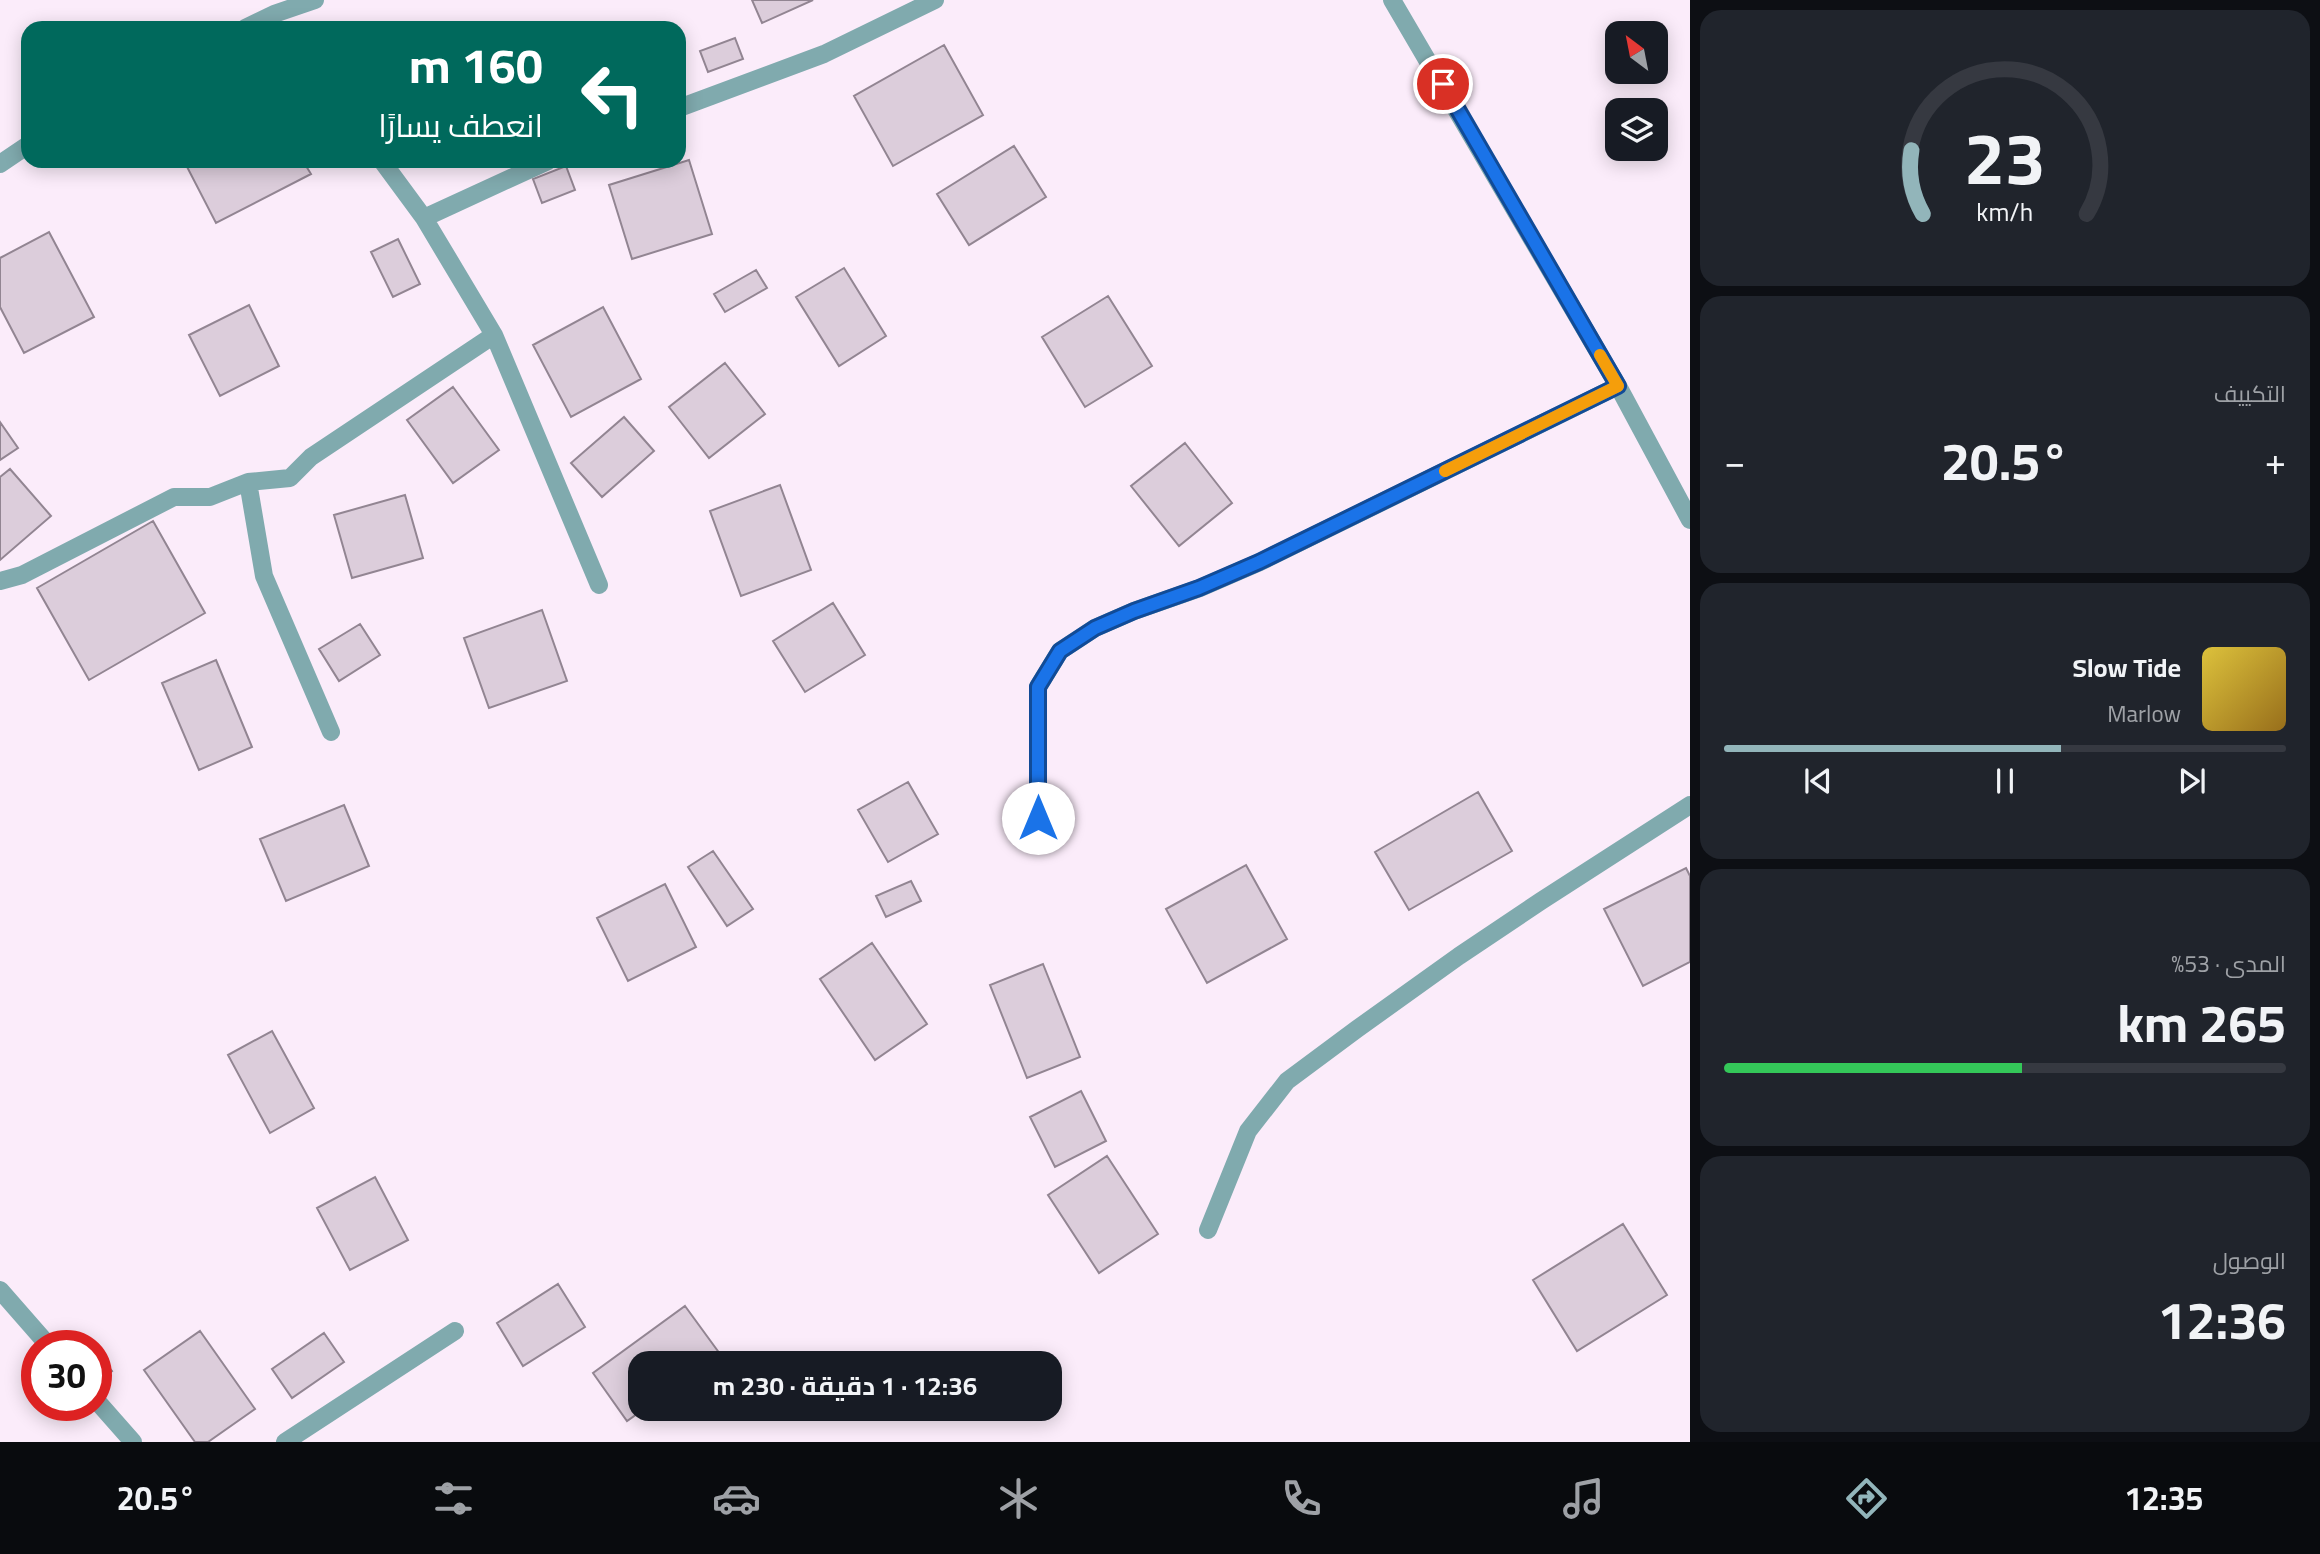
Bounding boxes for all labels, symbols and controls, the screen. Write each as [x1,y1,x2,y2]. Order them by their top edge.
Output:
text: 160 m [409,19,543,111]
north arrow [1605,21,1668,84]
map controls [1605,21,1668,161]
icon: left [567,49,658,140]
pin [1413,54,1473,114]
icon: arrive [1424,65,1462,103]
text: 23 [1965,90,2045,227]
text: انعطف يسارًا [378,95,543,155]
button: layers [1605,98,1668,161]
text: km/h [1977,188,2033,235]
text: التكييف [2214,372,2286,415]
text: 20.5° [1941,412,2069,510]
text: − [1724,425,1745,497]
text: + [2265,425,2286,497]
text: Slow Tide [2073,643,2181,692]
text: Marlow [2107,692,2181,735]
icon: previous [1799,762,1837,800]
icon: pause [1986,762,2024,800]
icon: next [2173,762,2211,800]
position arrow [1001,781,1075,855]
text: المدى · 53% [2171,942,2286,985]
text: 265 km [2117,974,2286,1072]
text: الوصول [2213,1239,2286,1282]
text: 12:36 [2158,1271,2286,1369]
speed limit sign: 30 [21,1330,112,1421]
text: 12:36 · 1 دقيقة · 230 m [713,1361,977,1410]
text: 20.5° [117,1468,196,1528]
text: 12:35 [2124,1468,2203,1528]
icon: filters [429,1474,478,1523]
icon: car [712,1474,761,1523]
icon: climate [994,1474,1043,1523]
icon: phone [1277,1474,1326,1523]
icon: music [1559,1474,1608,1523]
icon: directions [1842,1474,1891,1523]

